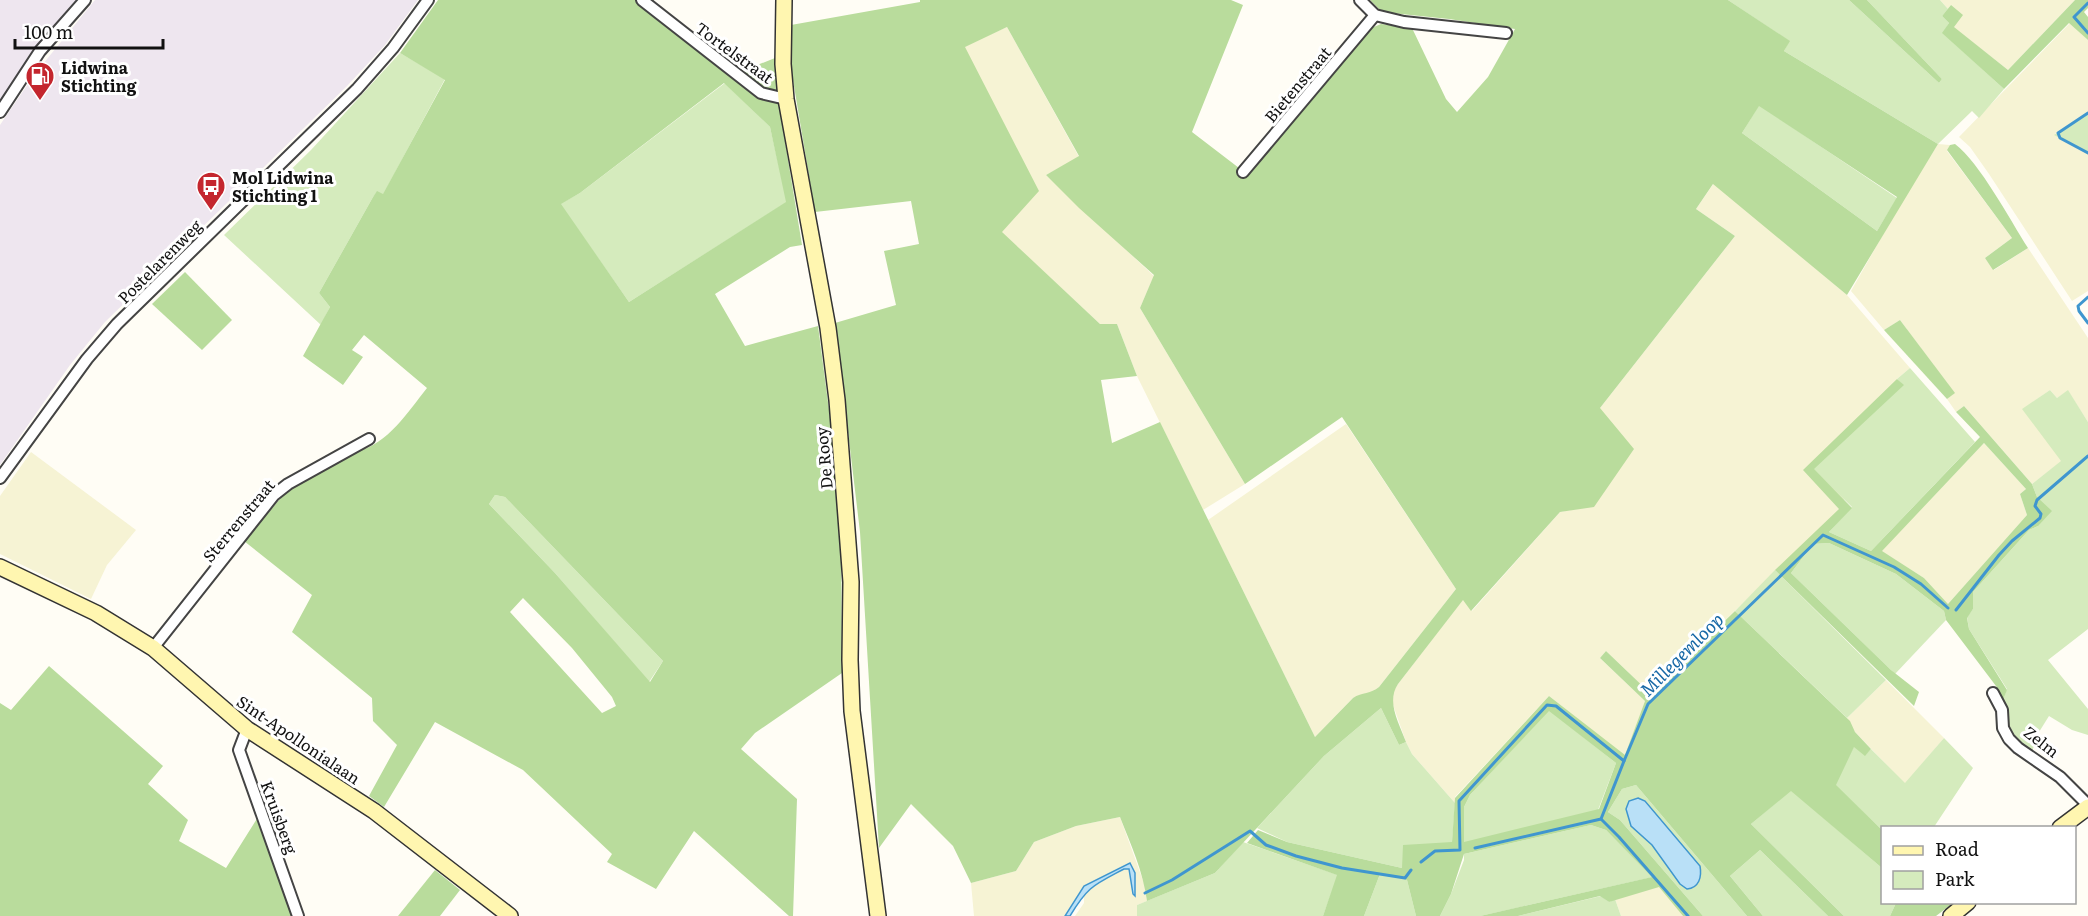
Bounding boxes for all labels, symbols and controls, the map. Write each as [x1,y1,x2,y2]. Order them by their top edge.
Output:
scale bar [15,12,164,50]
street label: Tortelstraat [691,15,779,89]
text: 100 m [24,18,73,45]
street label: Bietenstraat [1258,40,1336,127]
place label: Lidwina Stichting [61,55,137,97]
fuel station icon: Lidwina Stichting [24,60,56,102]
place label: Mol Lidwina Stichting 1 [232,165,334,207]
bus stop icon: Mol Lidwina Stichting 1 [195,170,227,212]
street label: Postelarenweg [111,213,207,309]
street label: De Rooy [808,425,838,490]
street label: Sterrenstraat [196,473,280,567]
water label: Millegemloop [1633,606,1729,702]
street label: Sint-Apollonialaan [232,689,366,790]
street label: Zelm [2019,719,2065,763]
street label: Kruisberg [256,777,304,857]
legend [1881,826,2076,904]
text: Road [1935,835,1979,862]
text: Park [1935,865,1976,892]

